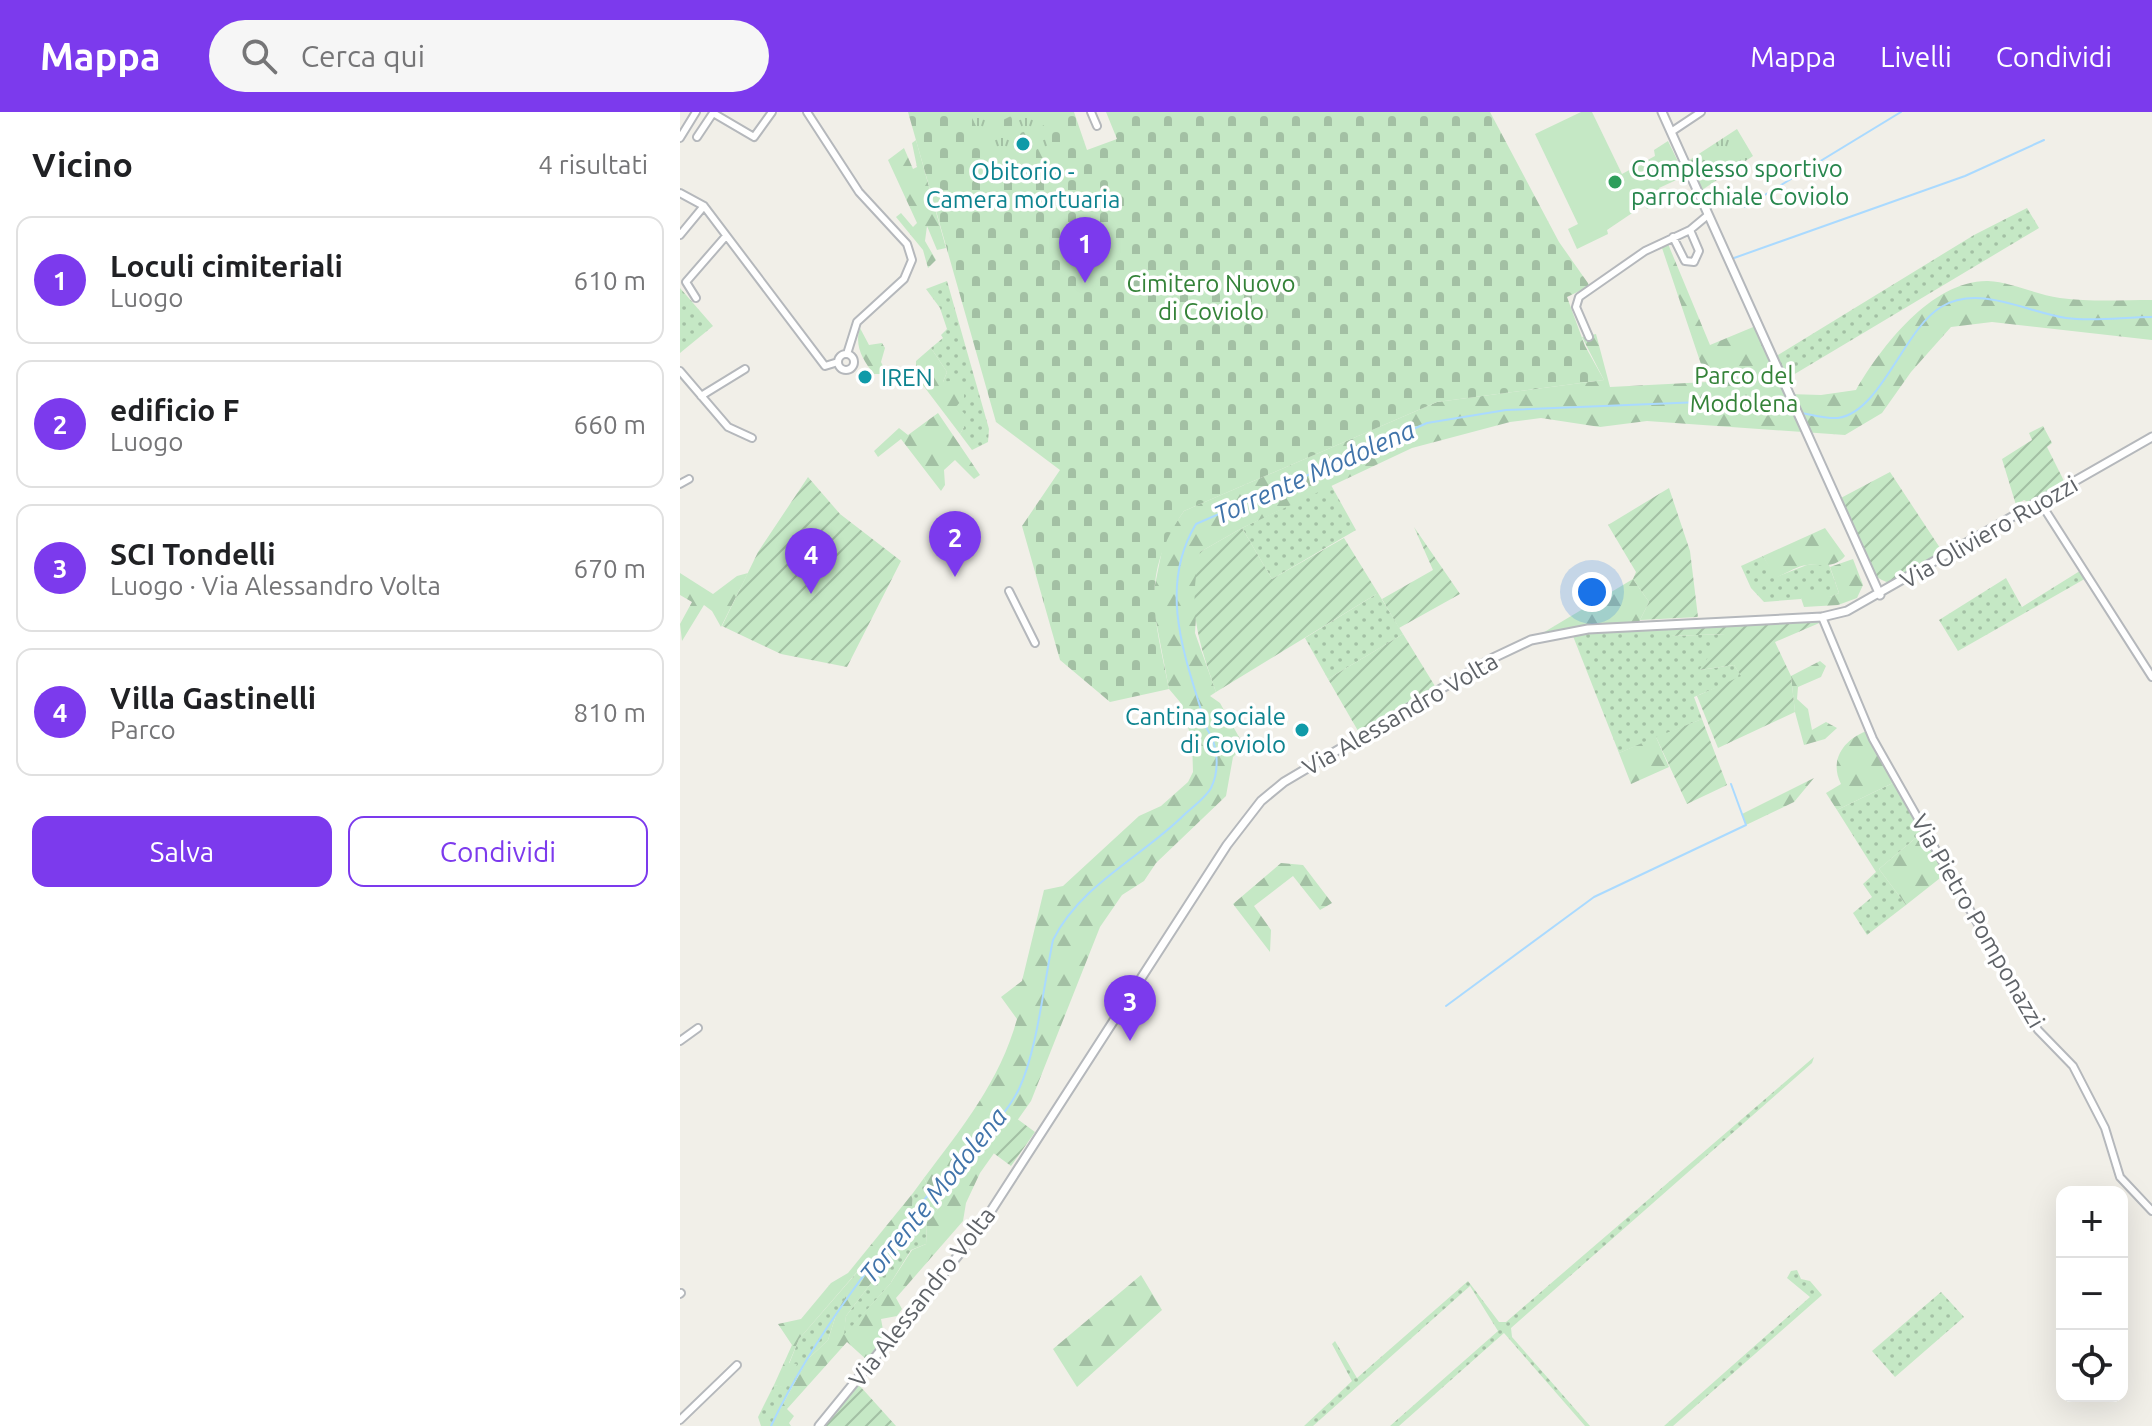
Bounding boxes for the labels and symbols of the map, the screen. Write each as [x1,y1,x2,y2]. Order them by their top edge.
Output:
marker: Obitorio - Camera mortuaria [1014,135,1032,153]
place label: Complesso sportivo parrocchiale Coviolo [1631,155,1849,210]
place label: Obitorio - Camera mortuaria [926,158,1120,213]
marker: Complesso sportivo parrocchiale Coviolo [1606,173,1624,191]
pin: 1 [1059,217,1111,283]
park label: Cimitero Nuovo di Coviolo [1127,270,1295,325]
park label: Parco del Modolena [1690,362,1798,417]
place label: IREN [881,364,933,391]
marker: IREN [856,368,874,386]
water label: Torrente Modolena [1209,415,1419,529]
street label: Via Oliviero Ruozzi [1896,470,2082,594]
pin: 2 [929,511,981,577]
pin: 4 [785,528,837,594]
your location [1572,572,1612,612]
street label: Via Alessandro Volta [1298,647,1502,781]
place label: Cantina sociale di Coviolo [1125,703,1286,758]
marker: Cantina sociale di Coviolo [1293,721,1311,739]
street label: Via Pietro Pomponazzi [1906,809,2050,1033]
pin: 3 [1104,975,1156,1041]
water label: Torrente Modolena [854,1102,1012,1288]
street label: Via Alessandro Volta [843,1202,1001,1392]

